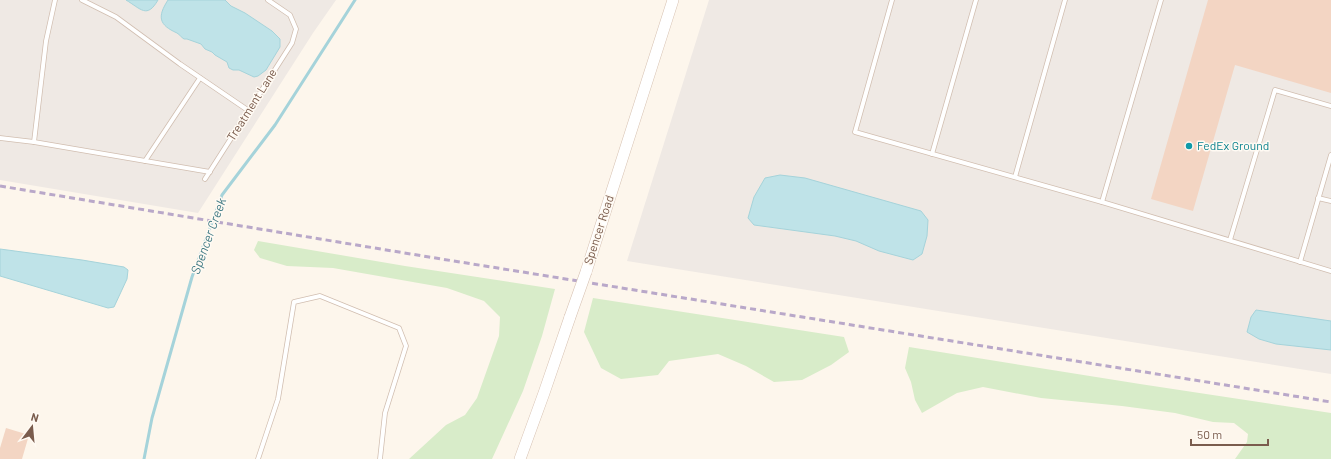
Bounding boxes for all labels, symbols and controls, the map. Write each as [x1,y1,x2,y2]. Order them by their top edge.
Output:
street label: Treatment Lane [223,66,279,143]
place label: FedEx Ground [1197,138,1269,152]
marker: FedEx Ground [1184,141,1194,151]
street label: Spencer Road [580,193,616,266]
water label: Spencer Creek [187,195,229,276]
north arrow [12,407,52,447]
text: N [30,410,40,424]
scale bar [1191,421,1268,447]
text: 50 m [1197,427,1222,441]

